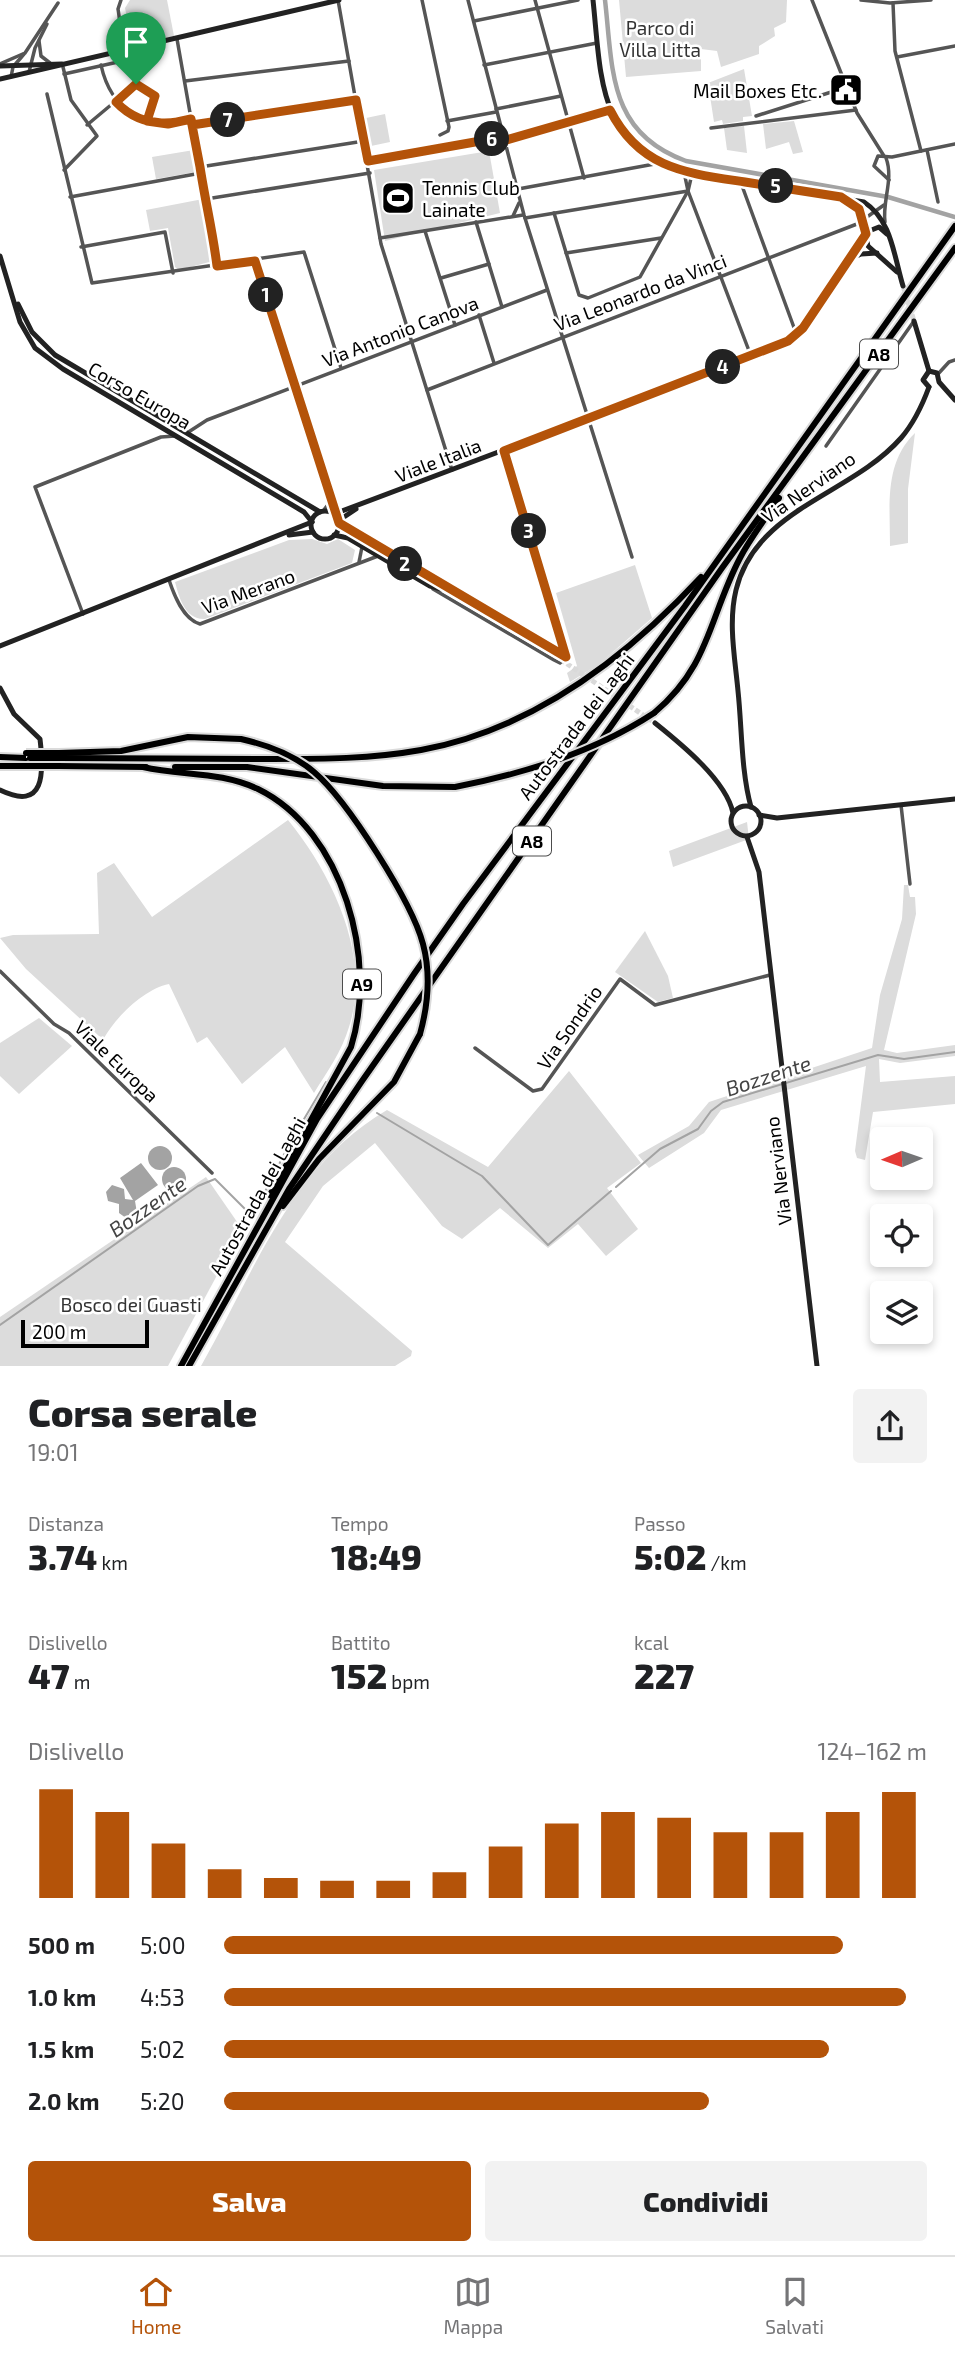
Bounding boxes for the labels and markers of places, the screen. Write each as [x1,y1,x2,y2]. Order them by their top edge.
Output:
pin [106,12.0,166,84]
public building icon: Mail Boxes Etc. [827,71,865,109]
place label: Mail Boxes Etc. [693,79,822,102]
pin: 7 [210,102,246,138]
pin: 6 [475,122,510,156]
pin: 5 [758,168,794,204]
place label: Tennis Club Lainate [422,176,520,221]
sports icon: Tennis Club Lainate [379,179,417,217]
pin: 1 [248,278,284,312]
pin: 4 [706,350,740,384]
pin: 3 [512,514,546,548]
pin: 2 [388,546,422,582]

